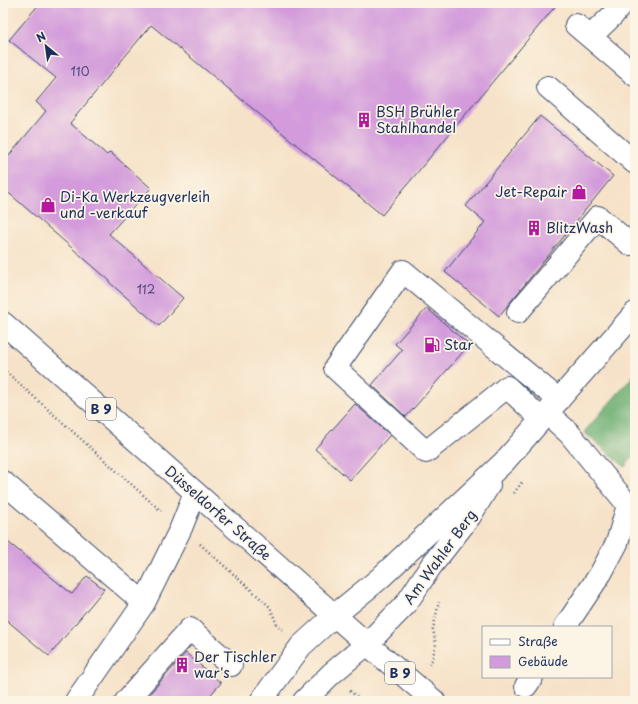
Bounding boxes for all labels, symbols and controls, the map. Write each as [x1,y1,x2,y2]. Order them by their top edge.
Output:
north arrow [26,26,66,66]
text: N [33,27,49,46]
house number: 110 [71,62,90,80]
place label: BSH Brühler Stahlhandel [376,101,460,138]
building icon: BSH Brühler Stahlhandel [355,111,373,129]
place label: Jet-Repair [495,181,568,202]
shop icon: Jet-Repair [570,183,588,201]
place label: Di-Ka Werkzeugverleih und -verkauf [60,186,210,223]
shop icon: Di-Ka Werkzeugverleih und -verkauf [39,196,57,214]
place label: BlitzWash [546,217,613,238]
building icon: BlitzWash [525,219,543,237]
house number: 112 [137,280,155,298]
place label: Star [444,334,474,355]
fuel station icon: Star [423,336,441,354]
road number: B 9 [86,398,116,420]
street label: Düsseldorfer Straße [161,460,276,565]
street label: Am Wahler Berg [398,505,481,608]
legend [482,626,612,678]
text: Straße [518,632,558,650]
place label: Der Tischler war's [194,646,277,683]
text: Gebäude [518,652,568,670]
building icon: Der Tischler war's [173,656,191,674]
road number: B 9 [385,662,415,684]

